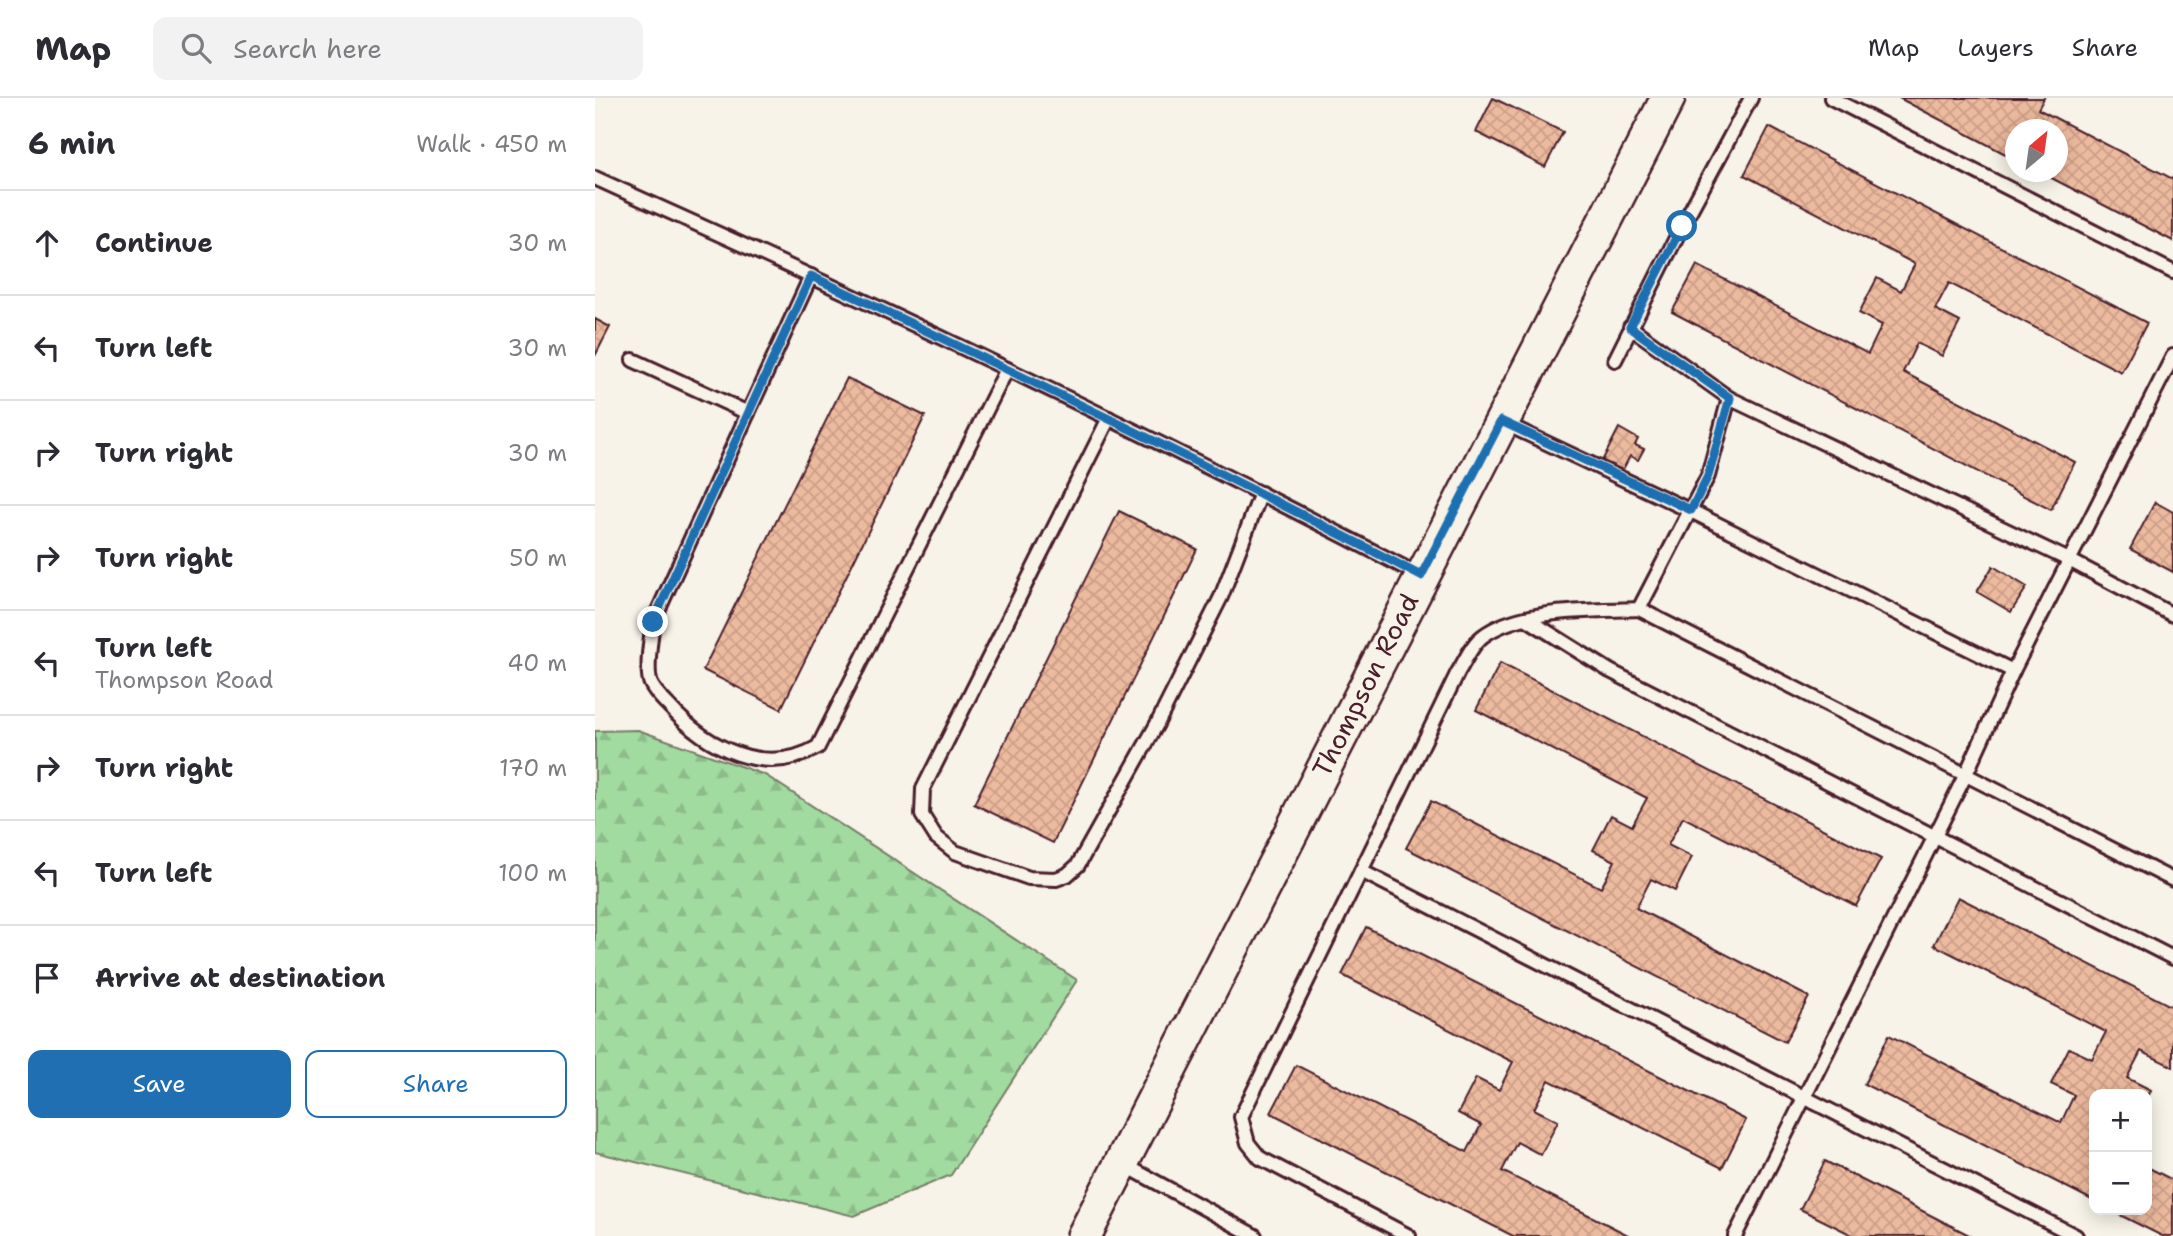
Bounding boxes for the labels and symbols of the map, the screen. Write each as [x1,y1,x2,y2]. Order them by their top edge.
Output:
north arrow [2005,119,2068,182]
route start [1666,210,1697,241]
street label: Thompson Road [1304,587,1426,783]
route end [637,606,668,637]

